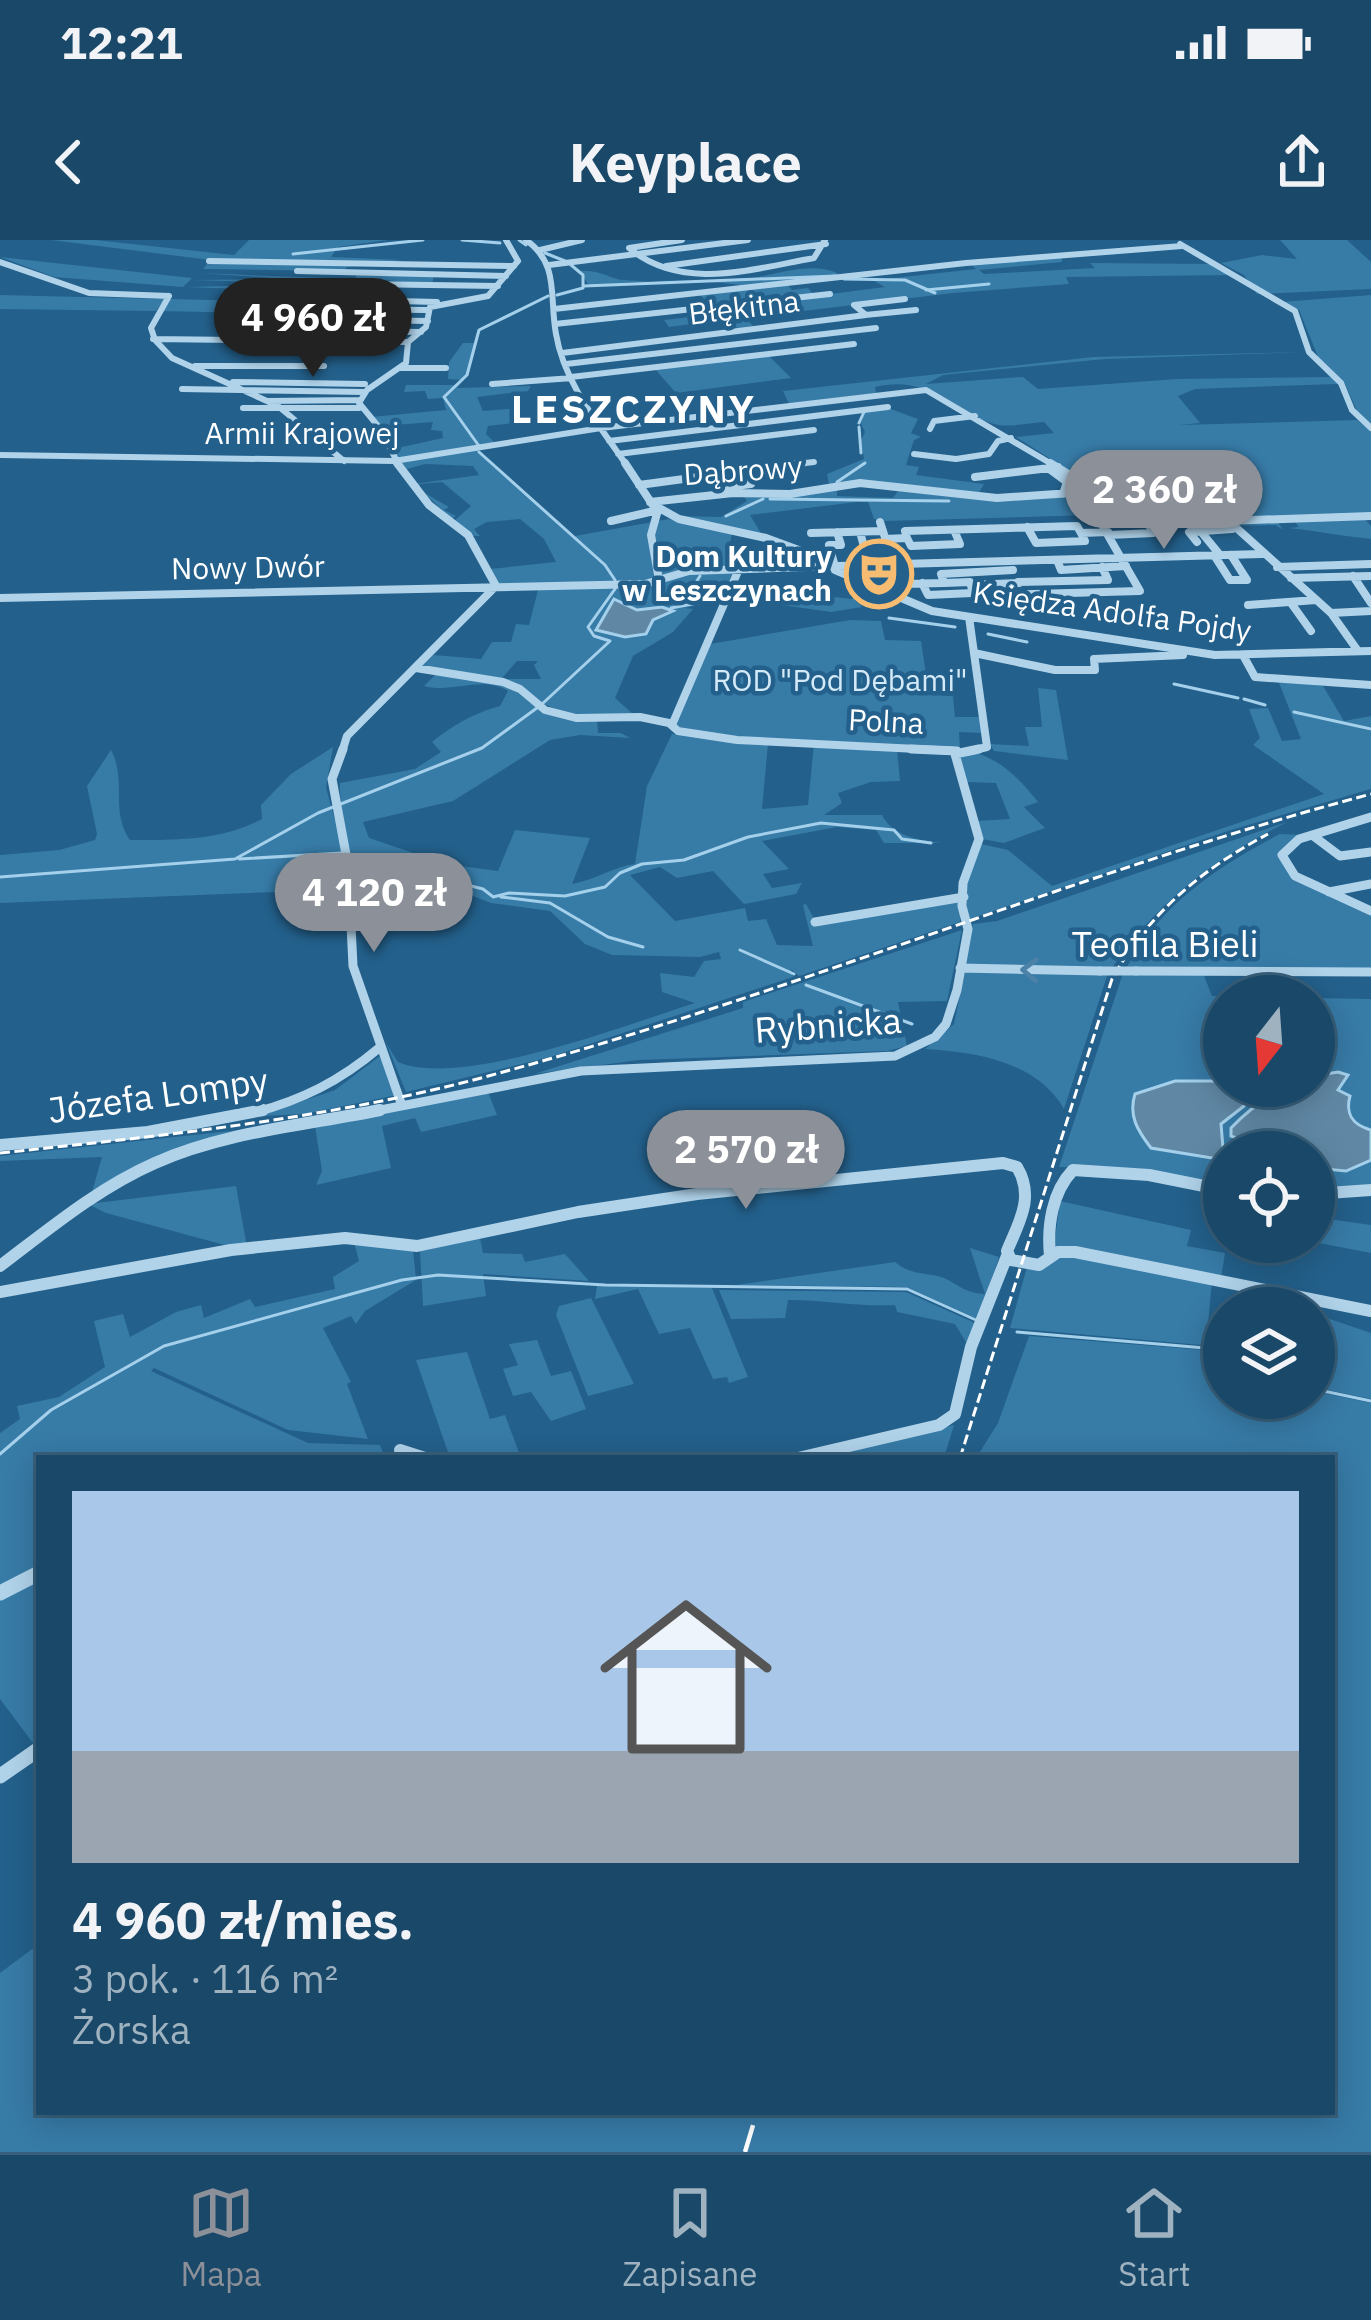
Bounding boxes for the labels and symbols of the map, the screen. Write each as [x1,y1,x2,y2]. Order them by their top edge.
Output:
pin: 4 960 zł [189,278,437,380]
street label: Błękitna [686,280,801,333]
district label: LESZCZYNY [511,383,757,434]
street label: Armii Krajowej [204,413,400,452]
street label: Dąbrowy [682,446,804,493]
pin: 2 360 zł [1040,450,1288,552]
place label: Dom Kultury w Leszczynach [622,536,832,609]
theatre icon: Dom Kultury w Leszczynach [844,539,914,609]
street label: Nowy Dwór [171,546,325,587]
street label: Księdza Adolfa Pojdy [971,572,1254,649]
park label: ROD "Pod Dębami" [712,660,968,699]
street label: Polna [847,699,925,742]
pin: 4 120 zł [250,853,498,955]
street label: Teofila Bieli [1072,920,1258,967]
one-way arrow [1020,957,1039,983]
north arrow [1203,975,1335,1107]
street label: Rybnicka [753,996,903,1053]
street label: Józefa Lompy [45,1056,271,1133]
pin: 2 570 zł [622,1110,870,1212]

